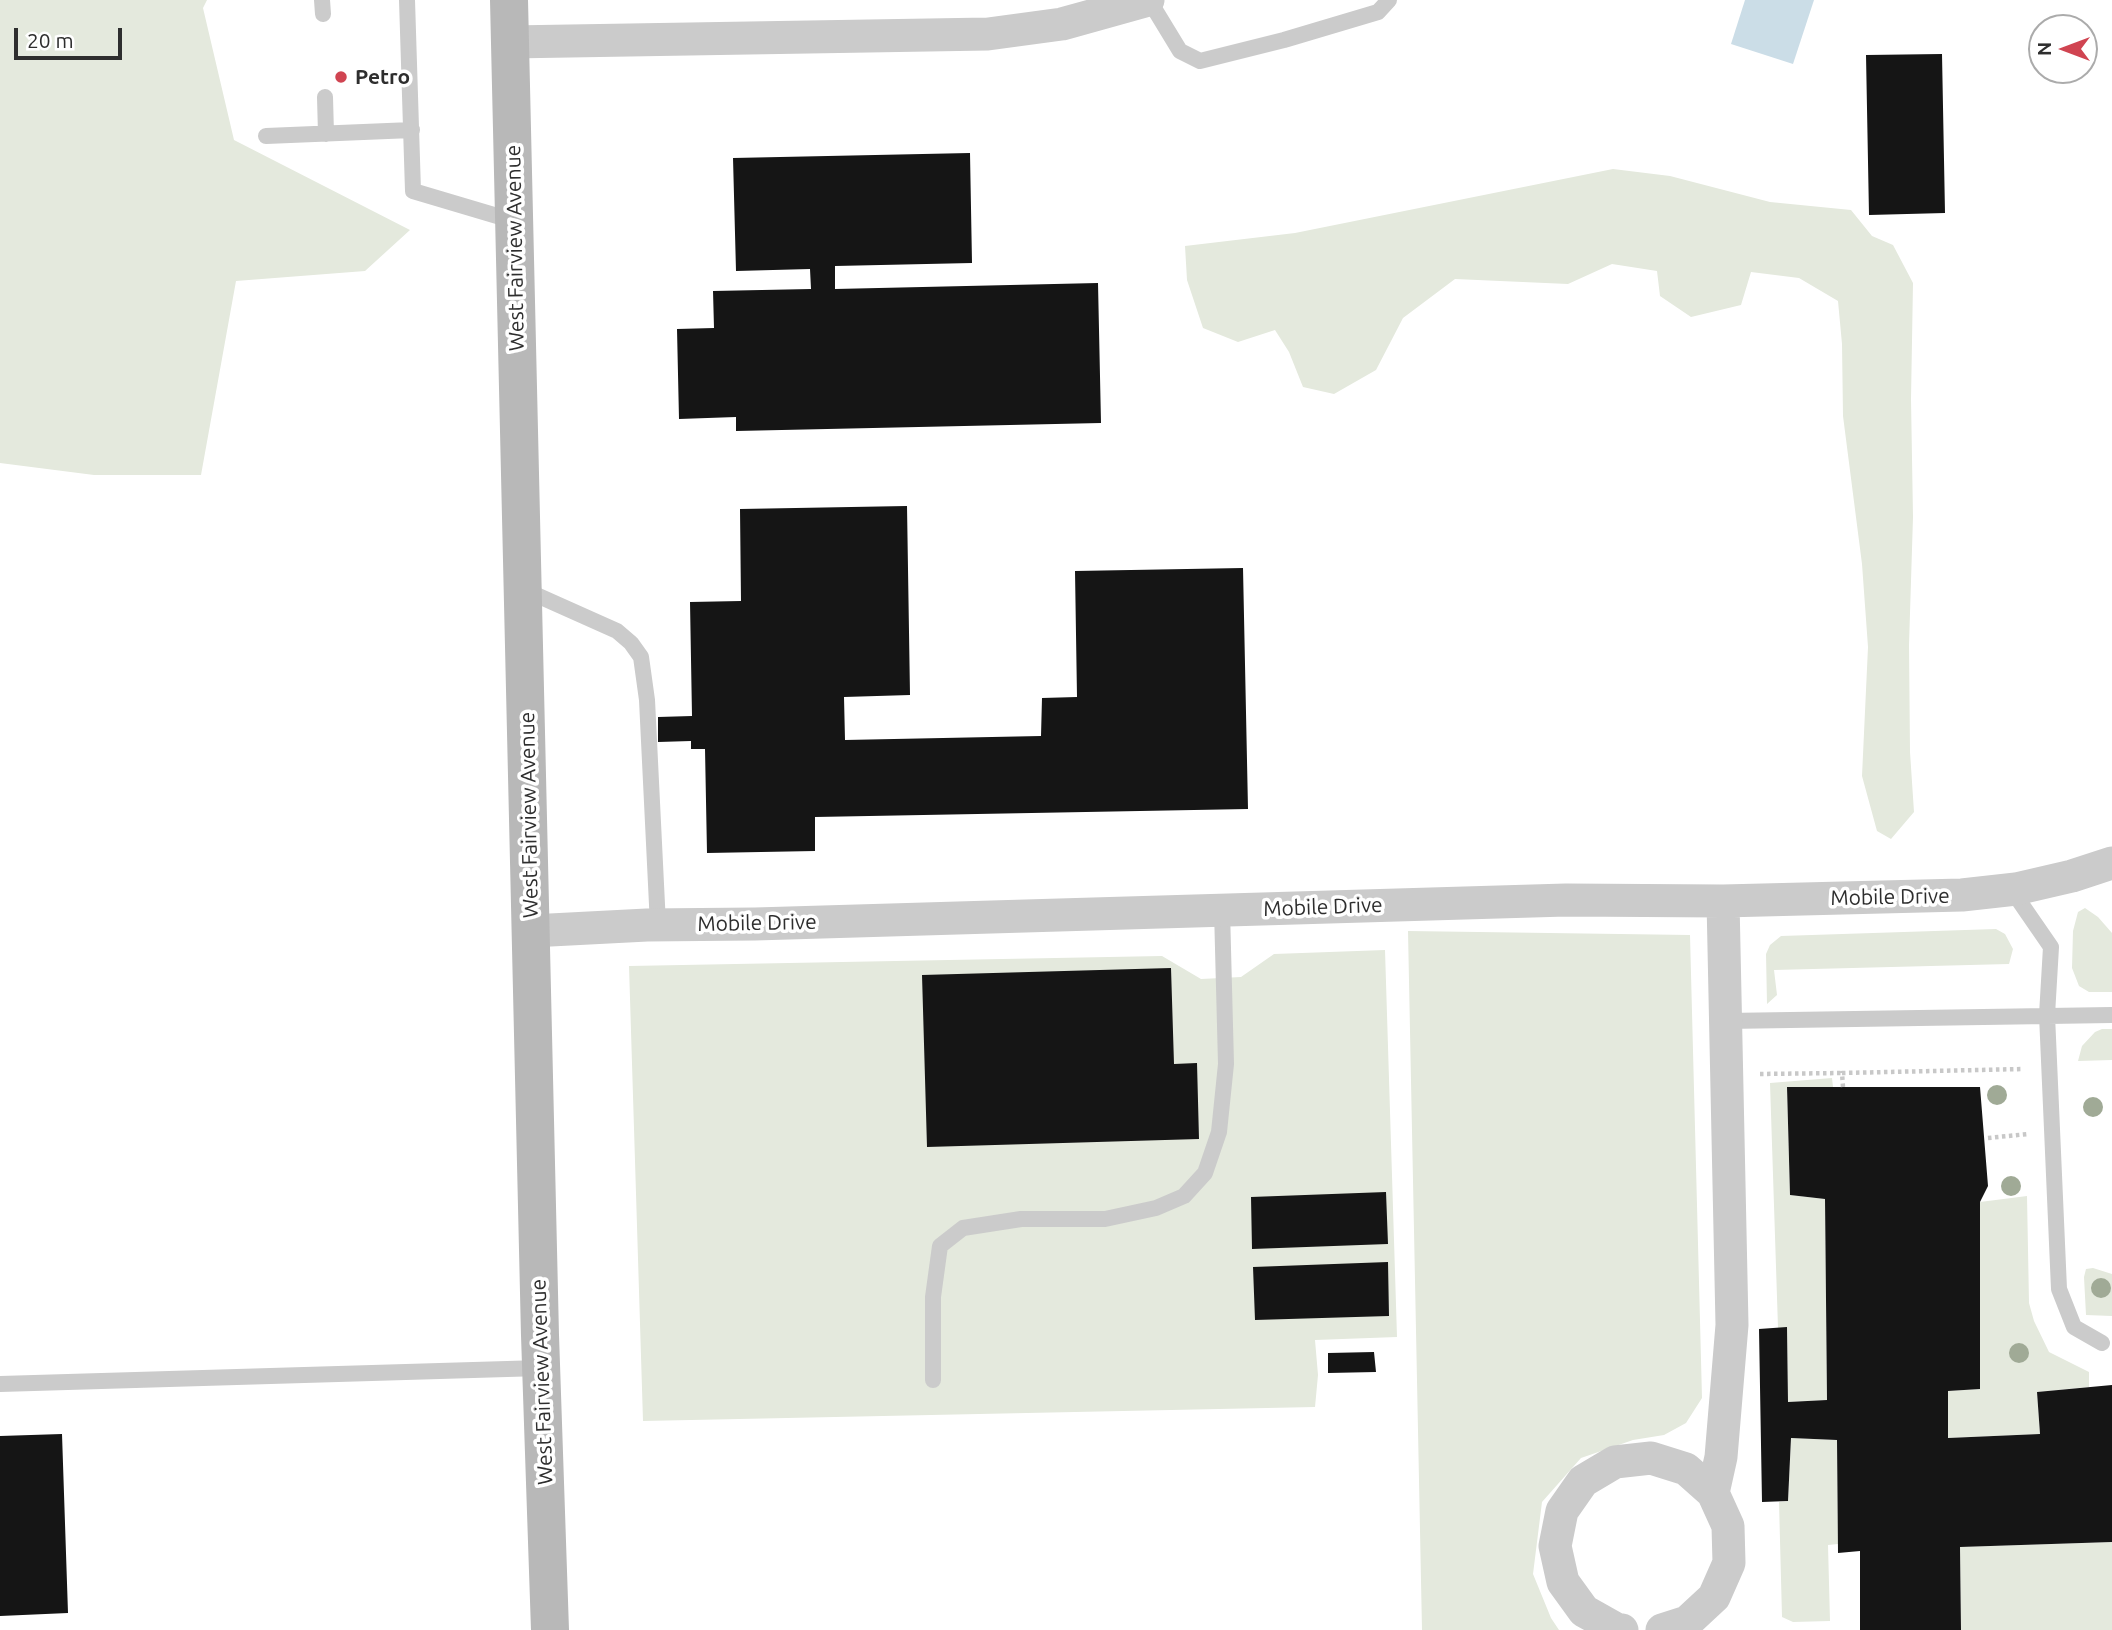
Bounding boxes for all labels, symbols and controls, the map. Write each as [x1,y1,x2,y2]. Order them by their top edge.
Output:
scale bar [18,14,126,58]
north arrow [2028,14,2098,84]
text: 20 m [27,28,74,52]
text: N [2033,42,2055,56]
place label: Petro [355,64,410,90]
marker: Petro [333,69,349,85]
street label: West Fairview Avenue [501,145,529,351]
street label: West Fairview Avenue [515,712,543,918]
street label: Mobile Drive [1830,883,1950,911]
street label: Mobile Drive [1263,892,1383,922]
street label: Mobile Drive [697,909,817,937]
street label: West Fairview Avenue [526,1279,558,1485]

